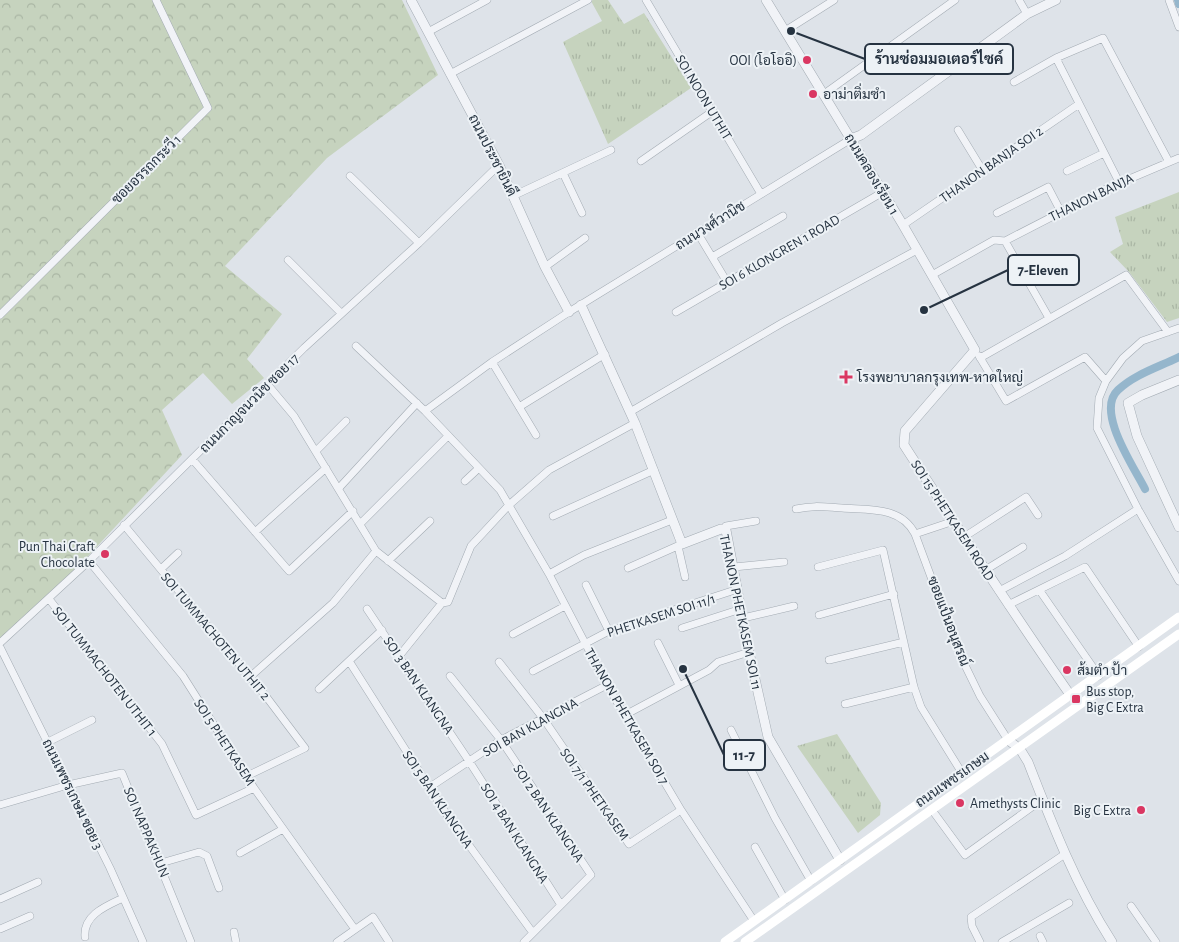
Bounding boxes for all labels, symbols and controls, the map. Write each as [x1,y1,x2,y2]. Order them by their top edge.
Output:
callout: ร้านซ่อมมอเตอร์ไซค์ [865,44,1013,74]
text: ร้านซ่อมมอเตอร์ไซค์ [875,49,1004,67]
place label: OOI (โอโออิ) [730,52,797,68]
street label: SOI NOON UTHIT [672,53,734,142]
marker: OOI (โอโออิ) [801,54,813,66]
place label: อาม่าติ่มซำ [823,83,886,102]
marker: อาม่าติ่มซำ [807,88,819,100]
street label: ถนนประชายินดี [465,111,521,199]
street label: THANON BANJA SOI 2 [937,124,1046,206]
street label: ซอยอรรถกระวี 1 [107,130,184,207]
street label: ถนนคลองเรียน 1 [841,130,903,218]
street label: THANON BANJA [1047,171,1136,224]
street label: ถนนวงศ์วานิช [672,196,748,253]
street label: SOI 6 KLONGREN 1 ROAD [717,213,842,293]
callout: 7-Eleven [1008,255,1079,285]
text: 7-Eleven [1018,263,1069,278]
street label: ถนนกาญจนวนิช ซอย 17 [196,350,303,457]
place label: โรงพยาบาลกรุงเทพ-หาดใหญ่ [856,369,1023,387]
marker: โรงพยาบาลกรุงเทพ-หาดใหญ่ [839,370,853,384]
street label: SOI 15 PHETKASEM ROAD [908,458,996,583]
street label: THANON PHETKASEM SOI 11 [717,533,763,691]
place label: Pun Thai Craft Chocolate [19,540,96,570]
marker: Pun Thai Craft Chocolate [99,548,111,560]
street label: SOI TUMMACHOTEN UTHIT 2 [158,570,273,703]
street label: ซอยแป้นอนุสรณ์ [923,574,974,669]
street label: PHETKASEM SOI 11/1 [605,592,717,640]
street label: SOI TUMMACHOTEN UTHIT 1 [49,604,159,739]
street label: SOI 3 BAN KLANGNA [380,634,456,737]
street label: THANON PHETKASEM SOI 7 [581,646,671,787]
place label: ส้มตำ ป้า [1077,661,1127,678]
marker: ส้มตำ ป้า [1061,664,1073,676]
place label: Bus stop, Big C Extra [1086,685,1144,715]
marker: Bus stop, Big C Extra [1070,693,1082,705]
street label: SOI BAN KLANGNA [481,696,580,760]
street label: SOI 5 PHETKASEM [191,697,257,788]
street label: ถนนเพชรเกษม ซอย 3 [39,737,105,852]
callout: 11-7 [724,740,765,770]
street label: SOI 7/1 PHETKASEM [557,746,631,843]
street label: SOI 5 BAN KLANGNA [399,748,475,851]
text: 11-7 [733,748,755,763]
street label: ถนนเพชรเกษม [913,749,992,810]
street label: SOI 2 BAN KLANGNA [510,762,586,865]
street label: SOI 4 BAN KLANGNA [478,781,551,886]
street label: SOI NAPPAKHUN [121,785,171,880]
marker: Amethysts Clinic [954,797,966,809]
place label: Amethysts Clinic [970,797,1061,811]
place label: Big C Extra [1073,804,1132,818]
marker: Big C Extra [1135,804,1147,816]

